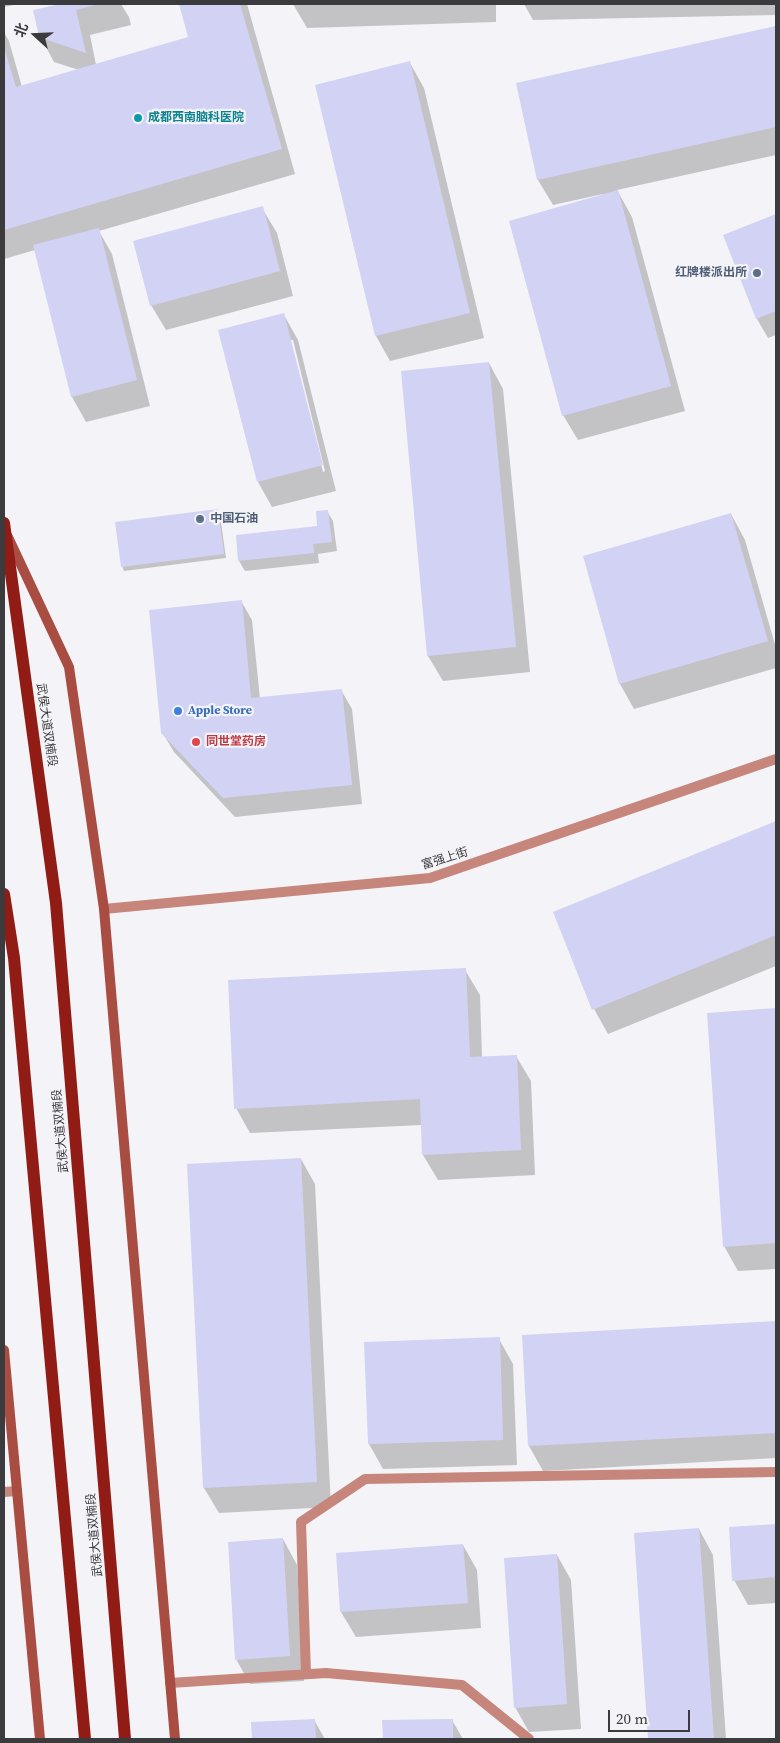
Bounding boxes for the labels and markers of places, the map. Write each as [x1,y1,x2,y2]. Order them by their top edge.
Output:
place label: 成都西南脑科医院 [148,111,244,125]
marker: 成都西南脑科医院 [132,112,144,124]
place label: 红牌楼派出所 [675,266,747,280]
marker: 红牌楼派出所 [751,267,763,279]
place label: 中国石油 [210,512,258,526]
marker: 中国石油 [194,513,206,525]
place label: Apple Store [188,704,252,718]
marker: Apple Store [172,705,184,717]
place label: 同世堂药房 [206,735,266,749]
marker: 同世堂药房 [190,736,202,748]

